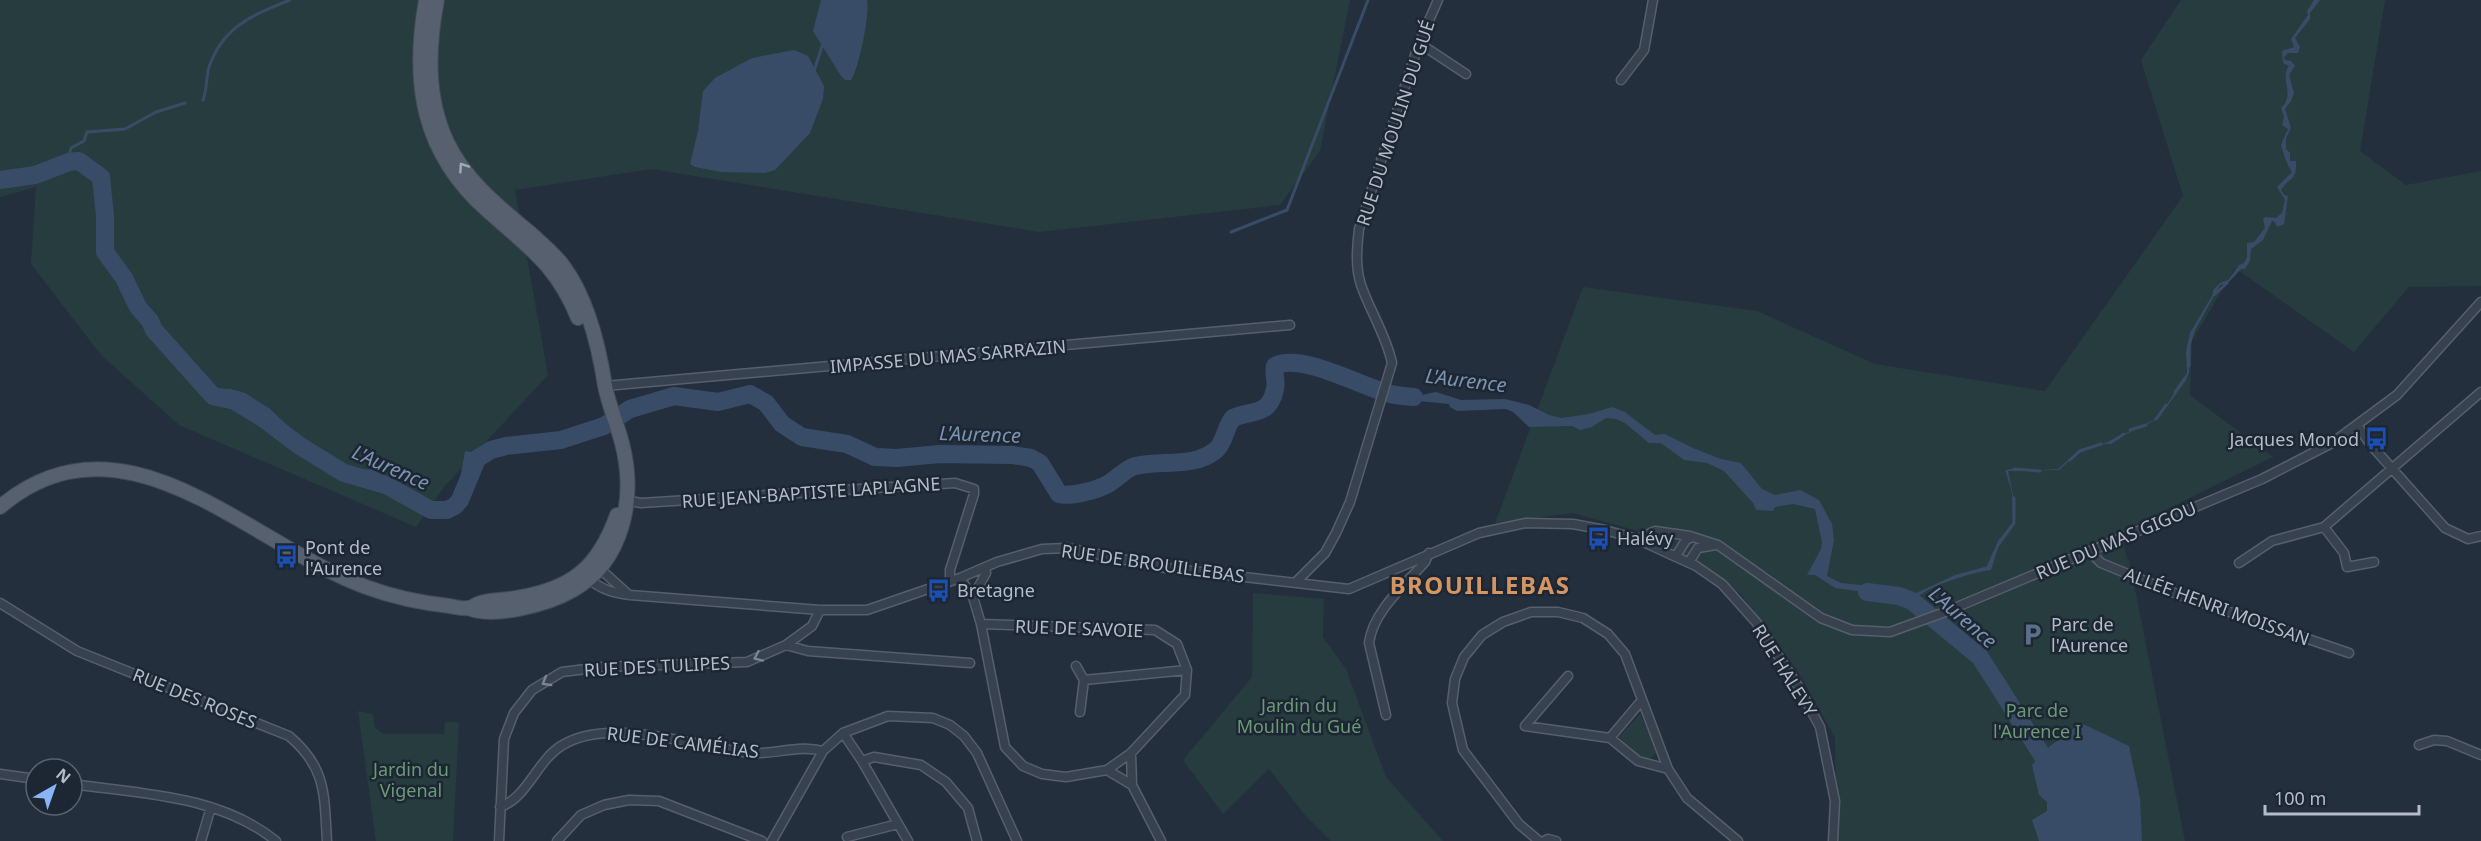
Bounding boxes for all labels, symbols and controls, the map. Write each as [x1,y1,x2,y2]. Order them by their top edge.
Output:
street label: RUE DU MOULIN DU GUÉ [1350,17,1440,229]
one-way arrow [459,163,470,174]
street label: IMPASSE DU MAS SARRAZIN [829,334,1067,378]
water label: L'Aurence [1424,362,1508,398]
water label: L'Aurence [939,419,1021,449]
bus stop icon: Jacques Monod [2364,426,2390,452]
place label: Jacques Monod [2227,427,2359,451]
water label: L'Aurence [348,438,434,496]
street label: RUE JEAN-BAPTISTE LAPLAGNE [681,471,941,513]
street label: RUE DU MAS GIGOU [2032,495,2200,585]
bus stop icon: Halévy [1586,525,1612,551]
place label: Halévy [1617,526,1674,550]
place label: Pont de l'Aurence [305,535,382,580]
street label: RUE DE BROUILLEBAS [1060,538,1246,588]
bus stop icon: Pont de l'Aurence [274,544,300,570]
street label: ALLÉE HENRI MOISSAN [2121,561,2313,651]
district label: BROUILLEBAS [1390,568,1570,601]
bus stop icon: Bretagne [926,577,952,603]
place label: Bretagne [957,578,1035,602]
water label: L'Aurence [1923,580,2003,654]
place label: Parc de l'Aurence [2051,612,2128,657]
street label: RUE DE SAVOIE [1014,614,1144,642]
street label: RUE HALEVY [1747,619,1823,721]
parking icon: Parc de l'Aurence [2020,621,2046,647]
one-way arrow [754,649,765,661]
street label: RUE DES TULIPES [583,650,731,682]
street label: RUE DES ROSES [129,662,261,734]
one-way arrow [542,674,553,686]
park label: Jardin du Moulin du Gué [1237,693,1361,738]
park label: Parc de l'Aurence I [1993,698,2081,743]
street label: RUE DE CAMÉLIAS [606,721,761,763]
north arrow [24,757,84,817]
park label: Jardin du Vigenal [371,757,449,802]
text: N [52,763,76,788]
scale bar [2265,778,2420,816]
text: 100 m [2274,786,2326,810]

